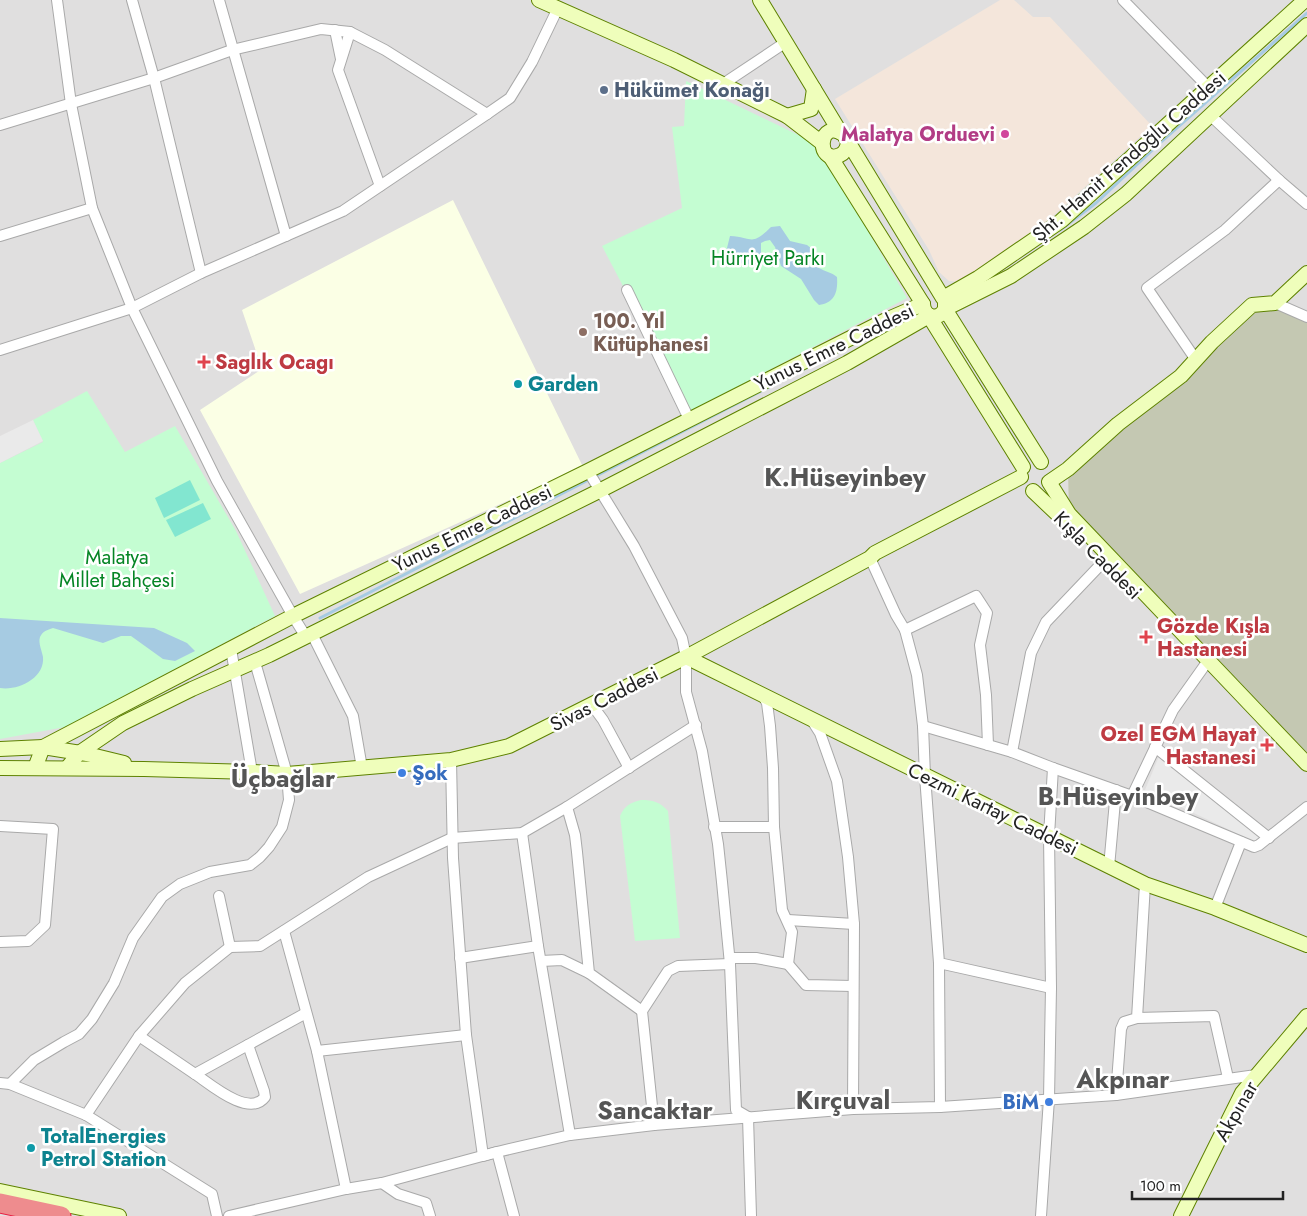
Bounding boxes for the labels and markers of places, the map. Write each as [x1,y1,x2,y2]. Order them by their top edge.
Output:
place label: Hükümet Konağı [614,76,770,105]
marker: Hükümet Konağı [598,84,610,96]
place label: Malatya Orduevi [841,120,995,149]
marker: Malatya Orduevi [999,128,1011,140]
place label: 100. Yıl Kütüphanesi [593,307,708,359]
marker: 100. Yıl Kütüphanesi [577,326,589,338]
place label: Saglık Ocagı [215,348,334,377]
marker: Saglık Ocagı [197,355,211,369]
place label: Garden [528,370,599,399]
marker: Garden [512,378,524,390]
place label: Gözde Kışla Hastanesi [1157,612,1270,664]
marker: Gözde Kışla Hastanesi [1139,630,1153,644]
place label: Ozel EGM Hayat Hastanesi [1100,720,1257,772]
marker: Ozel EGM Hayat Hastanesi [1260,738,1274,752]
place label: Şok [412,759,448,788]
marker: Şok [396,767,408,779]
place label: BiM [1002,1088,1039,1117]
marker: BiM [1043,1096,1055,1108]
place label: TotalEnergies Petrol Station [41,1122,167,1174]
marker: TotalEnergies Petrol Station [25,1142,37,1154]

